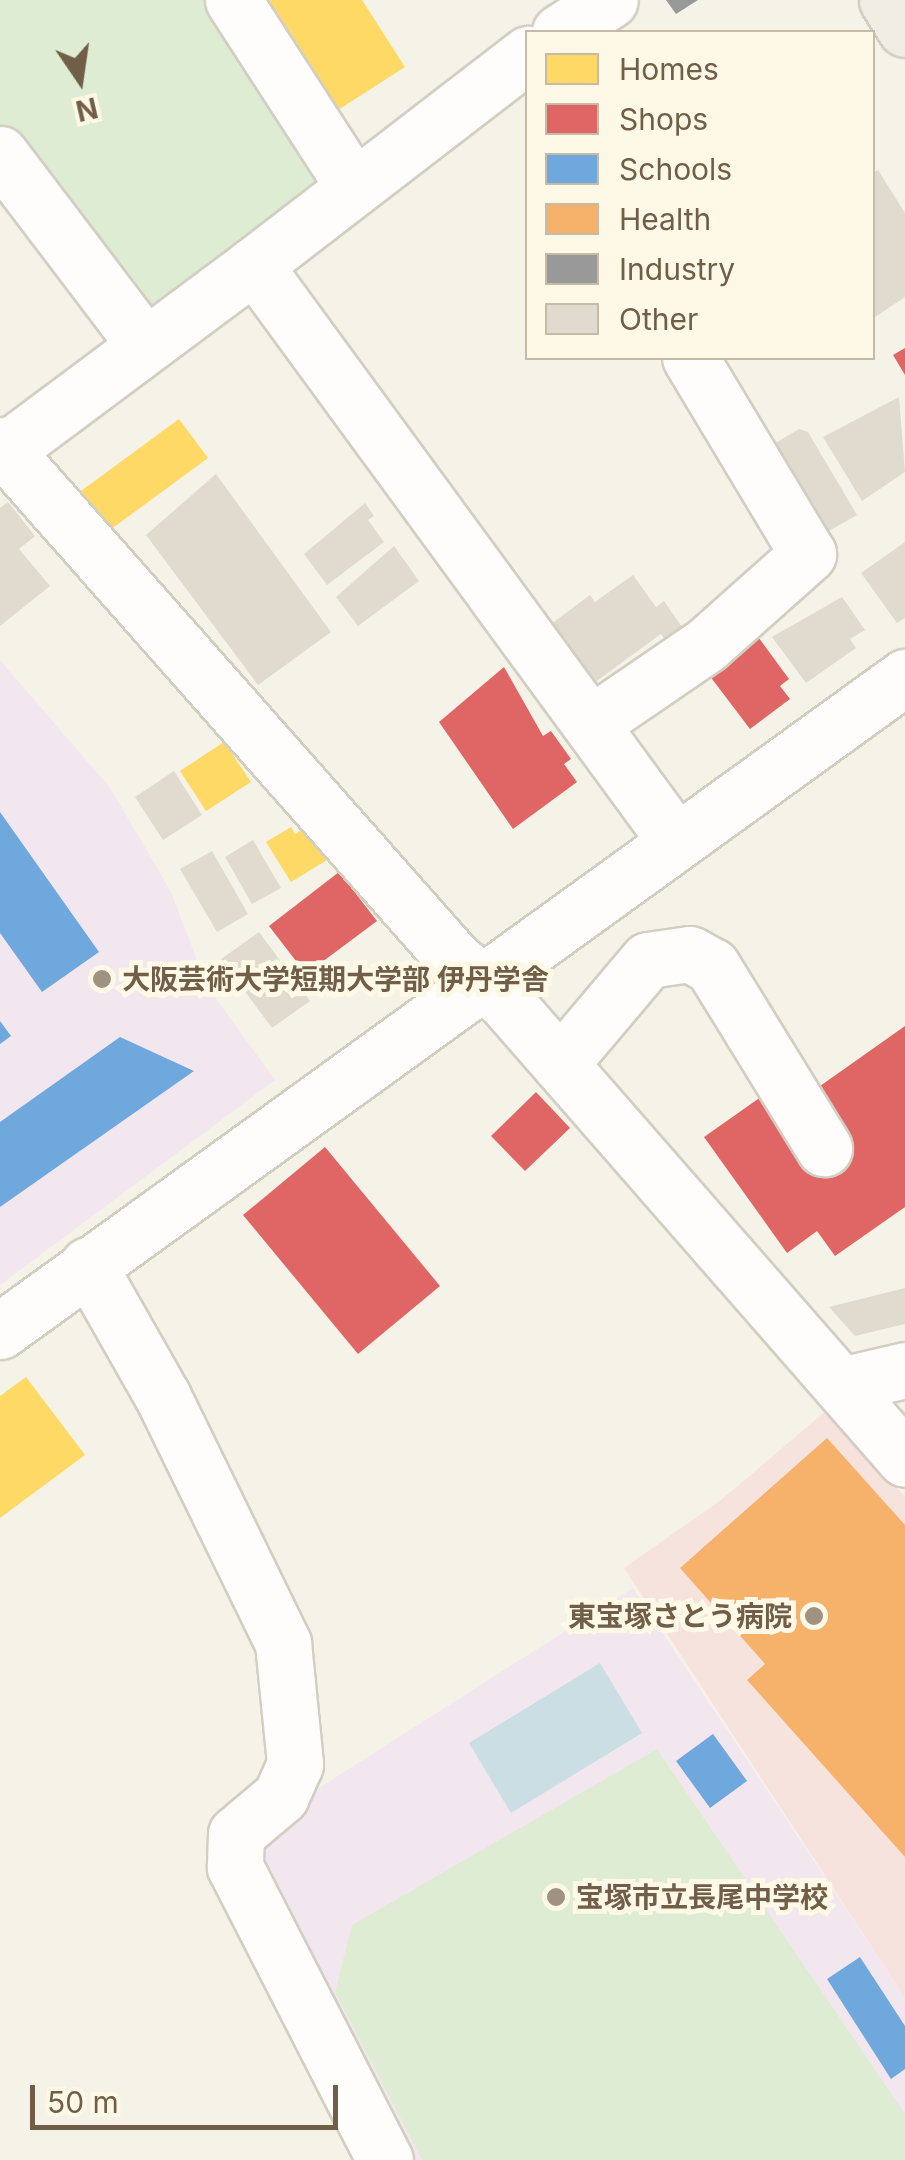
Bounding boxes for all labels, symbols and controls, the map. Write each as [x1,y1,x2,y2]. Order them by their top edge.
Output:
north arrow [30,30,130,130]
legend [525,30,875,360]
text: Homes [619,51,719,87]
text: N [73,90,101,128]
text: Shops [619,101,708,137]
text: Schools [619,151,732,187]
text: Health [619,201,711,237]
text: Industry [619,251,735,287]
text: Other [619,301,698,337]
place label: 大阪芸術大学短期大学部 伊丹学舎 [122,962,549,996]
marker: 大阪芸術大学短期大学部 伊丹学舎 [91,968,113,990]
place label: 東宝塚さとう病院 [568,1599,792,1633]
marker: 東宝塚さとう病院 [801,1603,827,1629]
place label: 宝塚市立長尾中学校 [576,1880,828,1914]
marker: 宝塚市立長尾中学校 [545,1886,567,1908]
scale bar [35,2065,342,2127]
text: 50 m [47,2084,119,2120]

